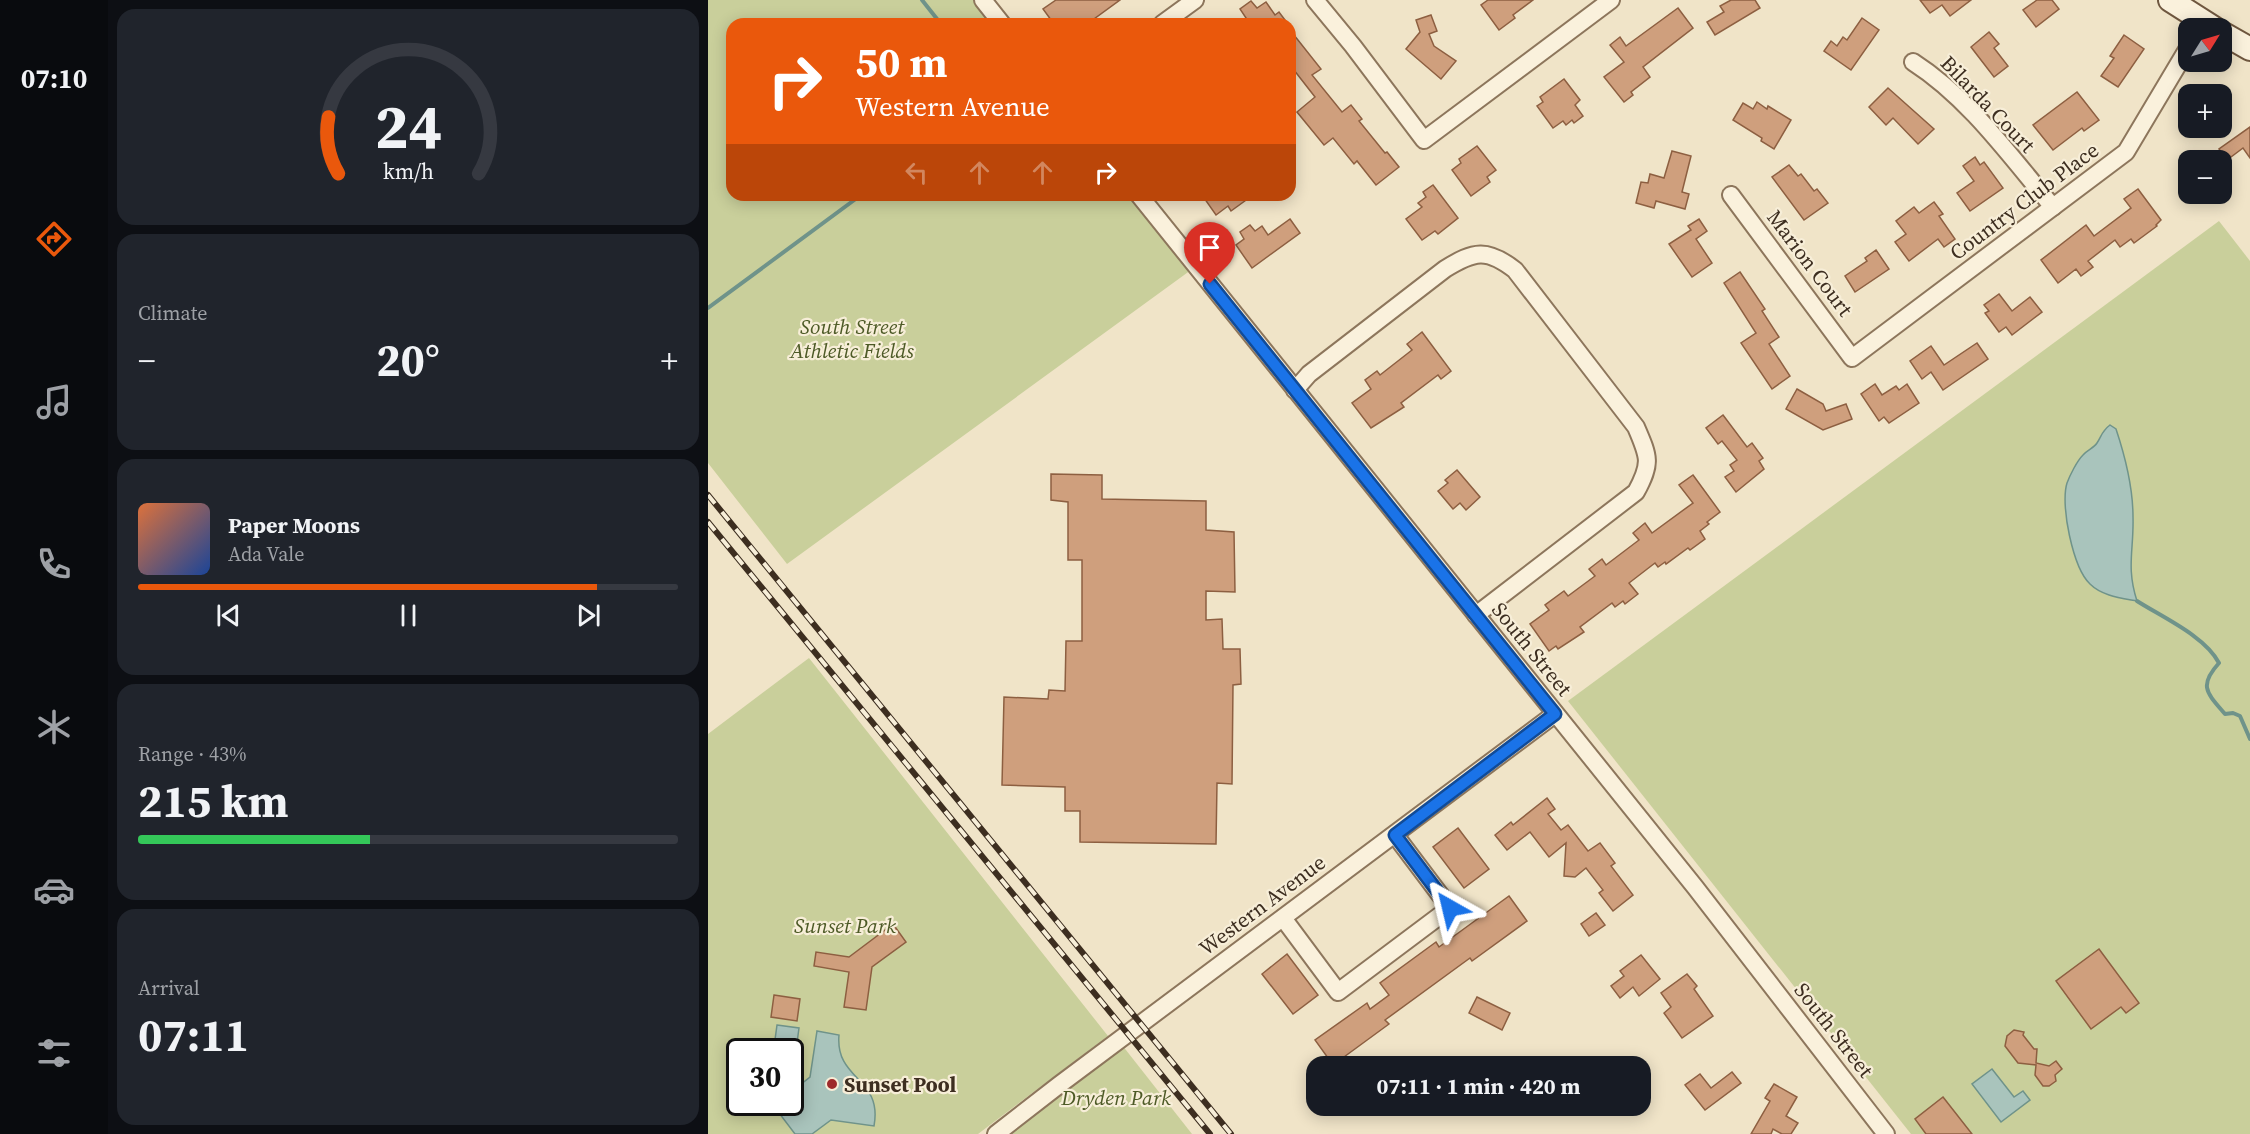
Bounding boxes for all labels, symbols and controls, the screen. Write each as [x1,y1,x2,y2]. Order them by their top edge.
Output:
north arrow [2178,18,2232,72]
map controls [2178,18,2232,204]
text: 50 m [855,33,948,91]
icon: right [756,42,834,120]
street label: Bilarda Court [1934,49,2042,159]
text: 07:10 [21,60,87,97]
text: 24 [374,83,442,169]
button: + [2178,84,2232,138]
text: Western Avenue [855,88,1050,125]
street label: Country Club Place [1944,135,2104,267]
button: − [2178,150,2232,204]
icon: left [900,156,933,189]
icon: ahead [963,156,996,189]
icon: ahead [1026,156,1059,189]
icon: right [1089,156,1122,189]
text: km/h [382,157,434,186]
street label: Marion Court [1760,204,1860,322]
icon: directions [33,218,75,260]
pin [1184,222,1235,284]
icon: arrive [1193,231,1226,264]
text: Climate [138,299,207,327]
park label: South Street Athletic Fields [789,312,914,365]
text: 20° [376,329,440,391]
text: − [138,338,156,383]
text: + [660,338,678,383]
icon: music [33,381,75,423]
text: Paper Moons [228,510,360,540]
text: Ada Vale [228,540,304,568]
icon: phone [33,543,75,585]
street label: South Street [1485,596,1579,702]
icon: previous [212,599,245,632]
icon: pause [392,599,425,632]
icon: next [572,599,605,632]
icon: climate [33,706,75,748]
text: Range · 43% [138,740,247,768]
text: 215 km [138,770,289,832]
street label: Western Avenue [1193,848,1331,962]
icon: car [33,869,75,911]
position arrow [1418,876,1482,940]
park label: Sunset Park [794,911,896,940]
text: Arrival [138,974,200,1002]
street label: South Street [1788,977,1880,1084]
text: 07:11 [138,1004,249,1066]
icon: filters [33,1032,75,1074]
speed limit sign: 30 [726,1038,804,1116]
place label: Sunset Pool [844,1070,957,1099]
text: 07:11 · 1 min · 420 m [1377,1071,1580,1101]
marker: Sunset Pool [825,1077,839,1091]
park label: Dryden Park [1060,1083,1171,1112]

